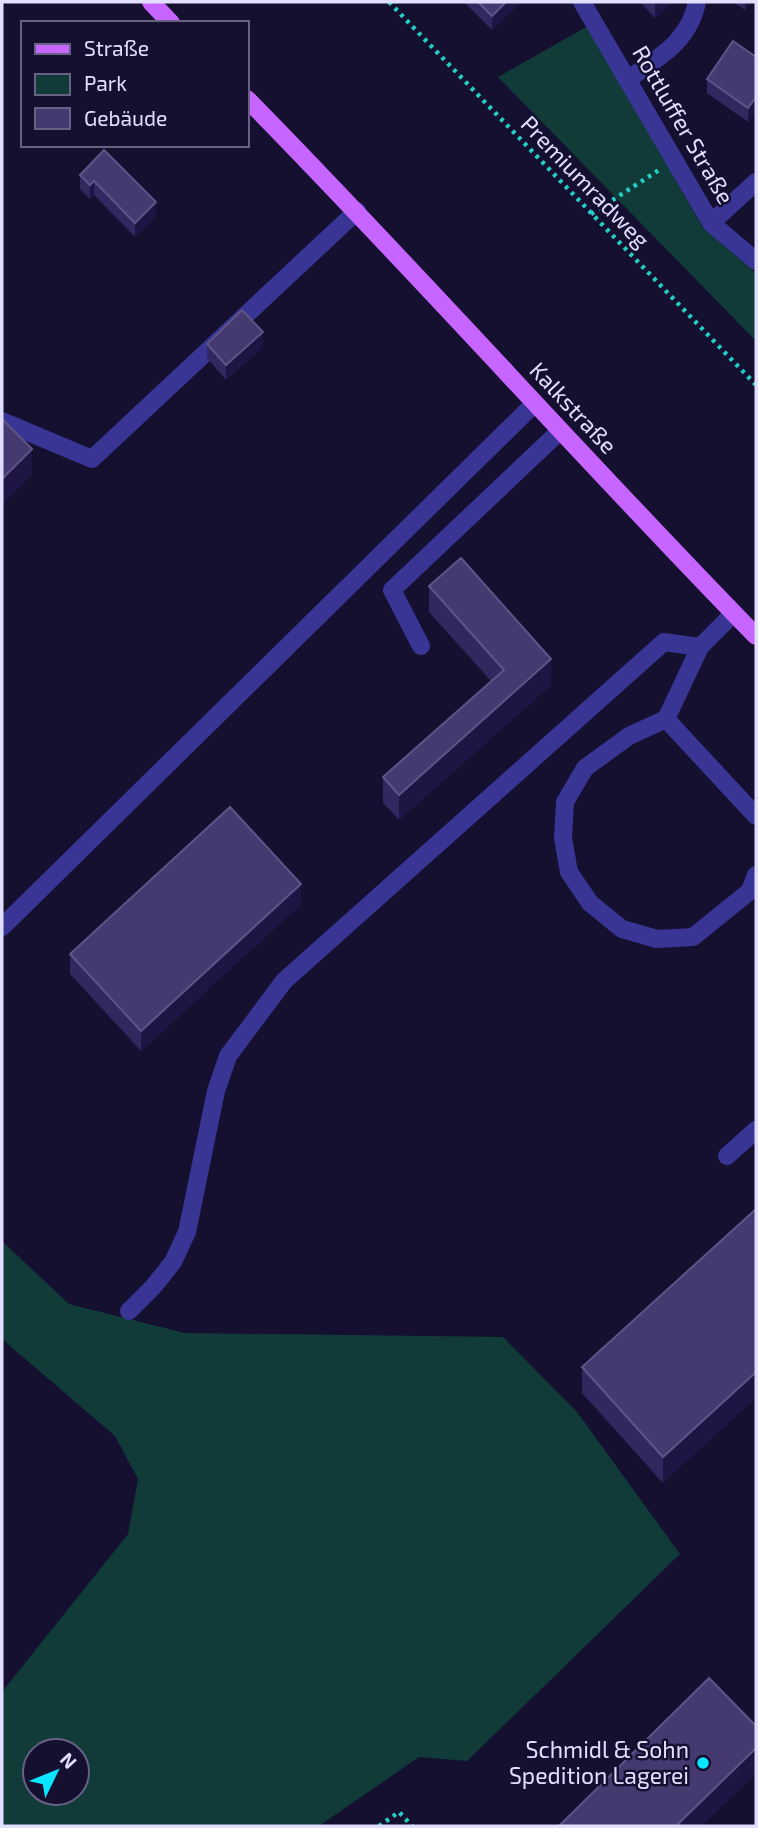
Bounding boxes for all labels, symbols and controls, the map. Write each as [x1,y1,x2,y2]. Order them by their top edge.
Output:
legend [21,21,248,147]
text: Straße [84,35,149,60]
street label: Rottluffer Straße [627,40,741,209]
text: Park [84,70,127,95]
text: Gebäude [84,105,167,130]
street label: Premiumradweg [516,109,656,253]
street label: Kalkstraße [524,356,623,459]
place label: Schmidl & Sohn Spedition Lagerei [509,1735,689,1789]
north arrow [21,1737,91,1807]
text: N [56,1747,82,1773]
marker: Schmidl & Sohn Spedition Lagerei [695,1755,711,1771]

